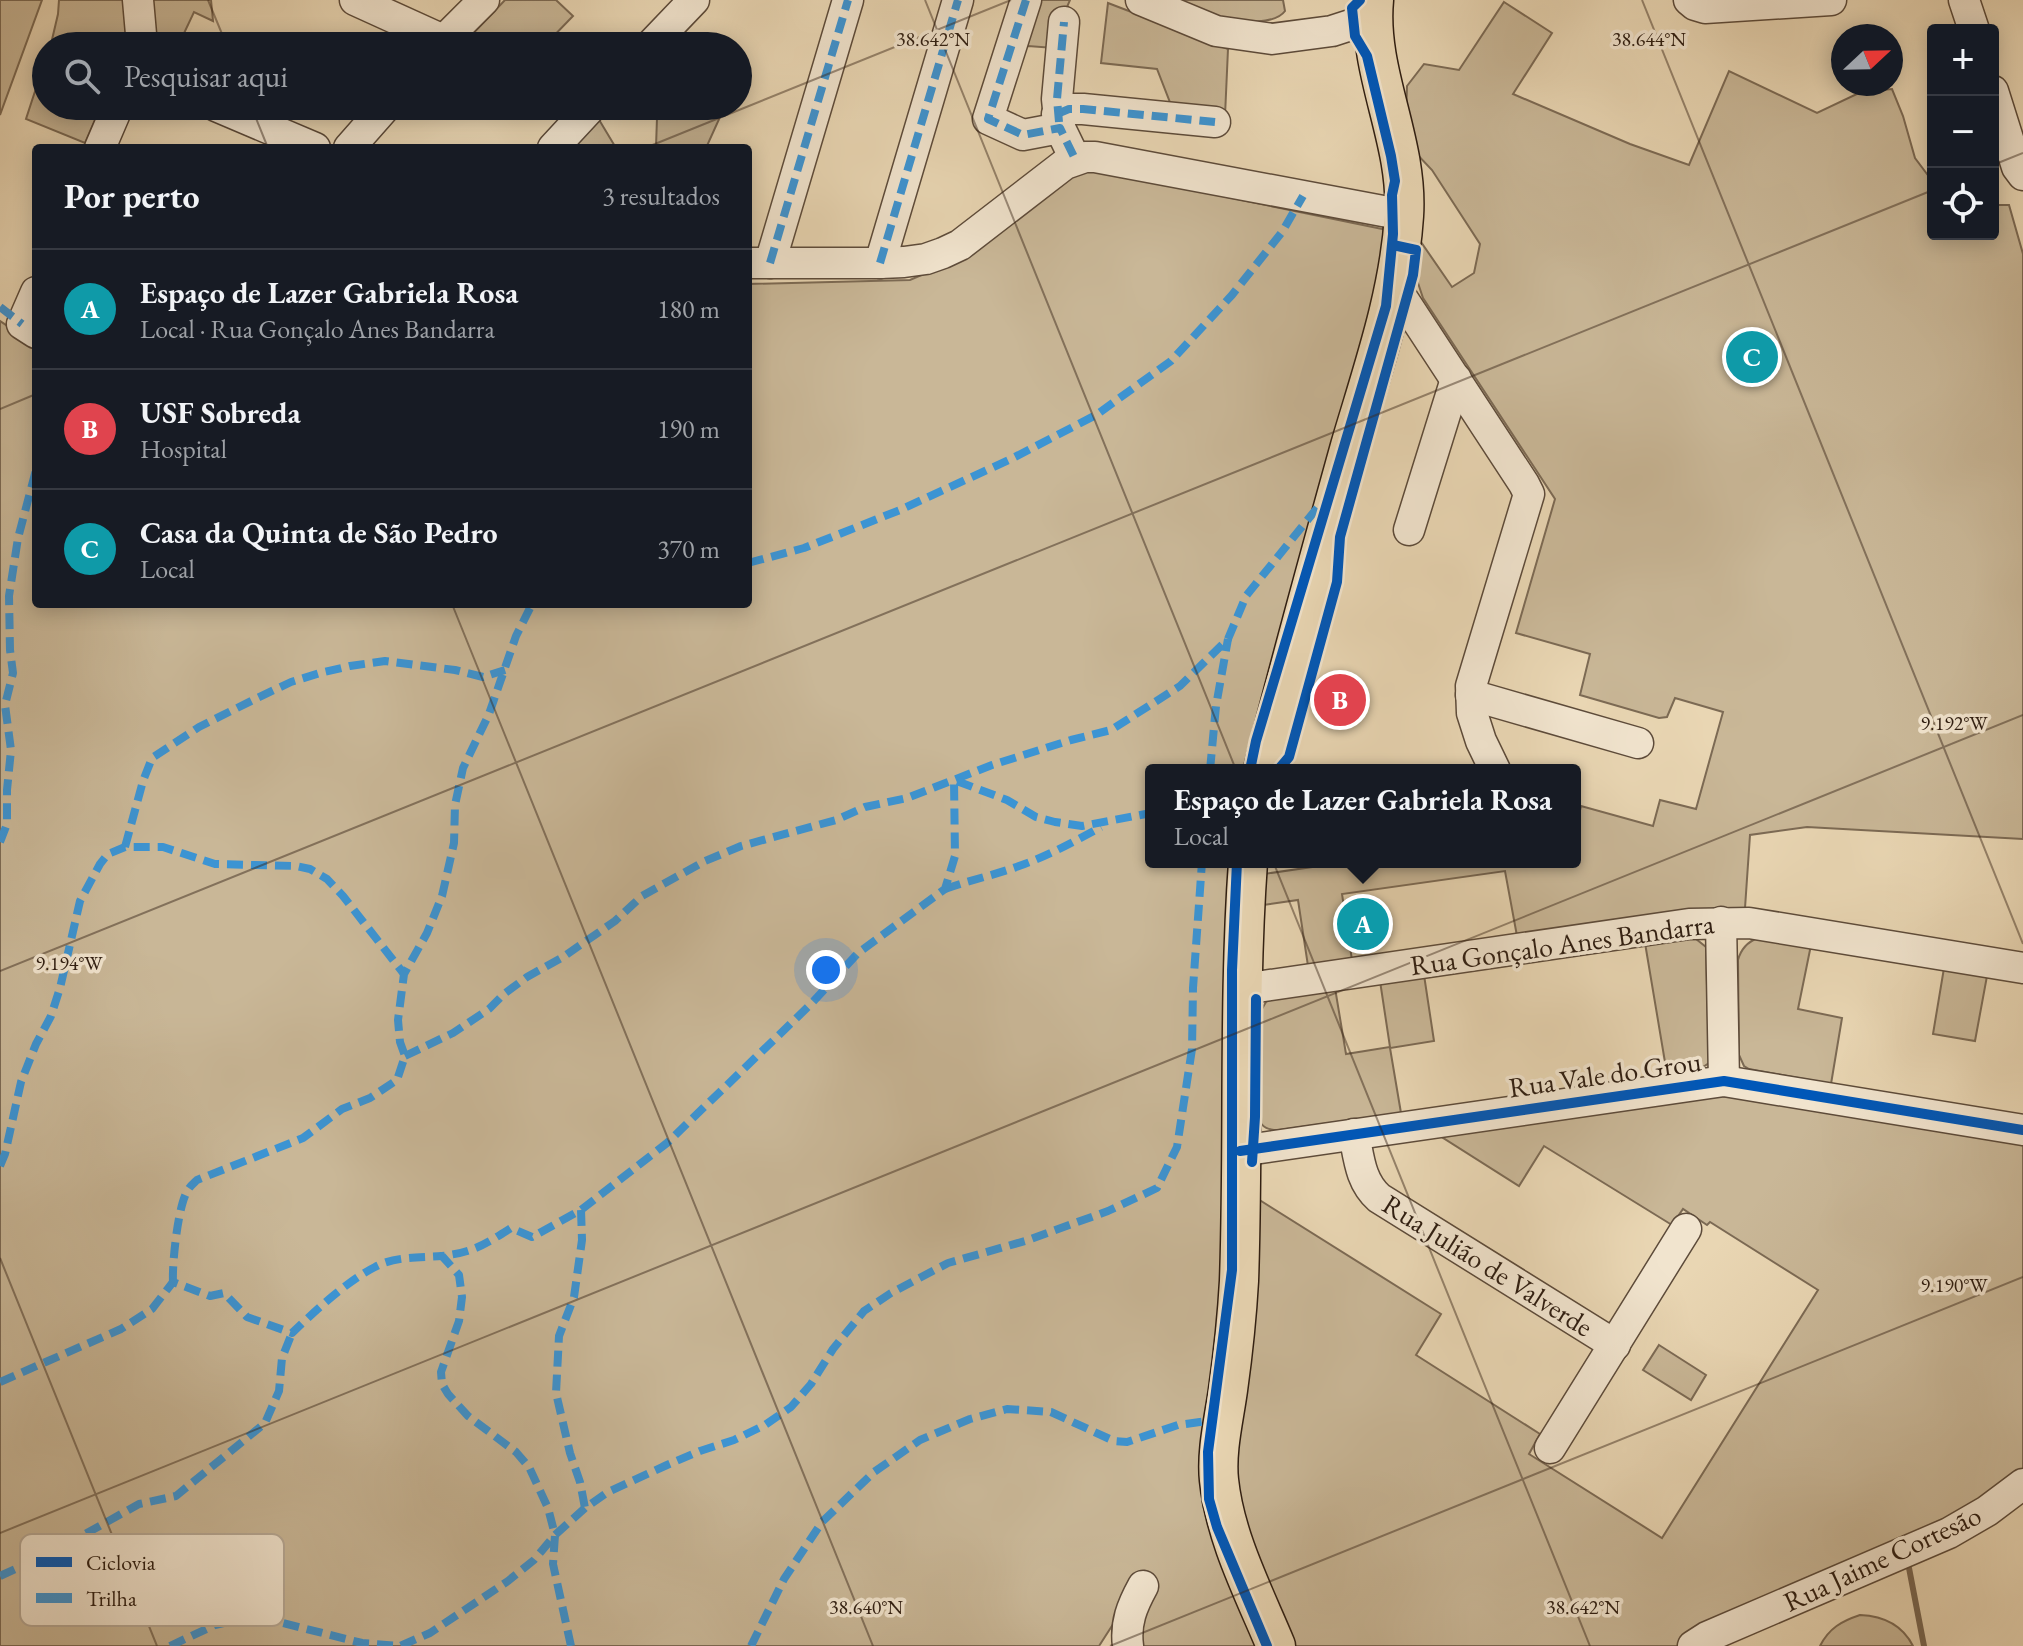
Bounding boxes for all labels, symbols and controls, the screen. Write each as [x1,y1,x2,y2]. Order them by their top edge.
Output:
north arrow [1831,24,1903,96]
map controls [1927,24,1999,240]
button: + [1927,24,1999,96]
text: 38.642°N [896,26,970,52]
text: 38.644°N [1612,26,1686,52]
search box [32,32,752,120]
icon: search [60,54,104,98]
text: Pesquisar aqui [124,57,288,96]
button: − [1927,96,1999,168]
button: locate [1927,168,1999,240]
text: Por perto [64,174,200,218]
text: 3 resultados [602,179,720,213]
text: Espaço de Lazer Gabriela Rosa [140,273,518,312]
text: A [81,292,99,326]
text: 180 m [657,292,720,326]
text: Local · Rua Gonçalo Anes Bandarra [140,312,495,346]
pin: C [1726,327,1778,387]
text: USF Sobreda [140,393,301,432]
text: B [82,412,98,446]
text: 190 m [657,412,720,446]
text: Hospital [140,432,227,466]
text: Casa da Quinta de São Pedro [140,513,498,552]
text: C [81,532,99,566]
text: 370 m [657,532,720,566]
text: Local [140,552,195,586]
pin: B [1314,670,1366,730]
text: 9.192°W [1920,710,1988,736]
popup [1145,764,1581,868]
text: Espaço de Lazer Gabriela Rosa [1174,780,1552,819]
text: Local [1174,819,1229,853]
pin: A [1337,894,1389,954]
street label: Rua Gonçalo Anes Bandarra [1408,905,1717,983]
text: 9.194°W [35,950,103,976]
your location [806,950,846,990]
street label: Rua Vale do Grou [1506,1043,1704,1105]
street label: Rua Julião de Valverde [1376,1186,1600,1344]
text: 9.190°W [1920,1272,1988,1298]
street label: Rua Jaime Cortesão [1777,1496,1987,1620]
legend [20,1534,284,1626]
text: Ciclovia [86,1548,156,1577]
text: Trilha [86,1584,137,1613]
text: 38.640°N [829,1594,903,1620]
text: 38.642°N [1546,1594,1620,1620]

